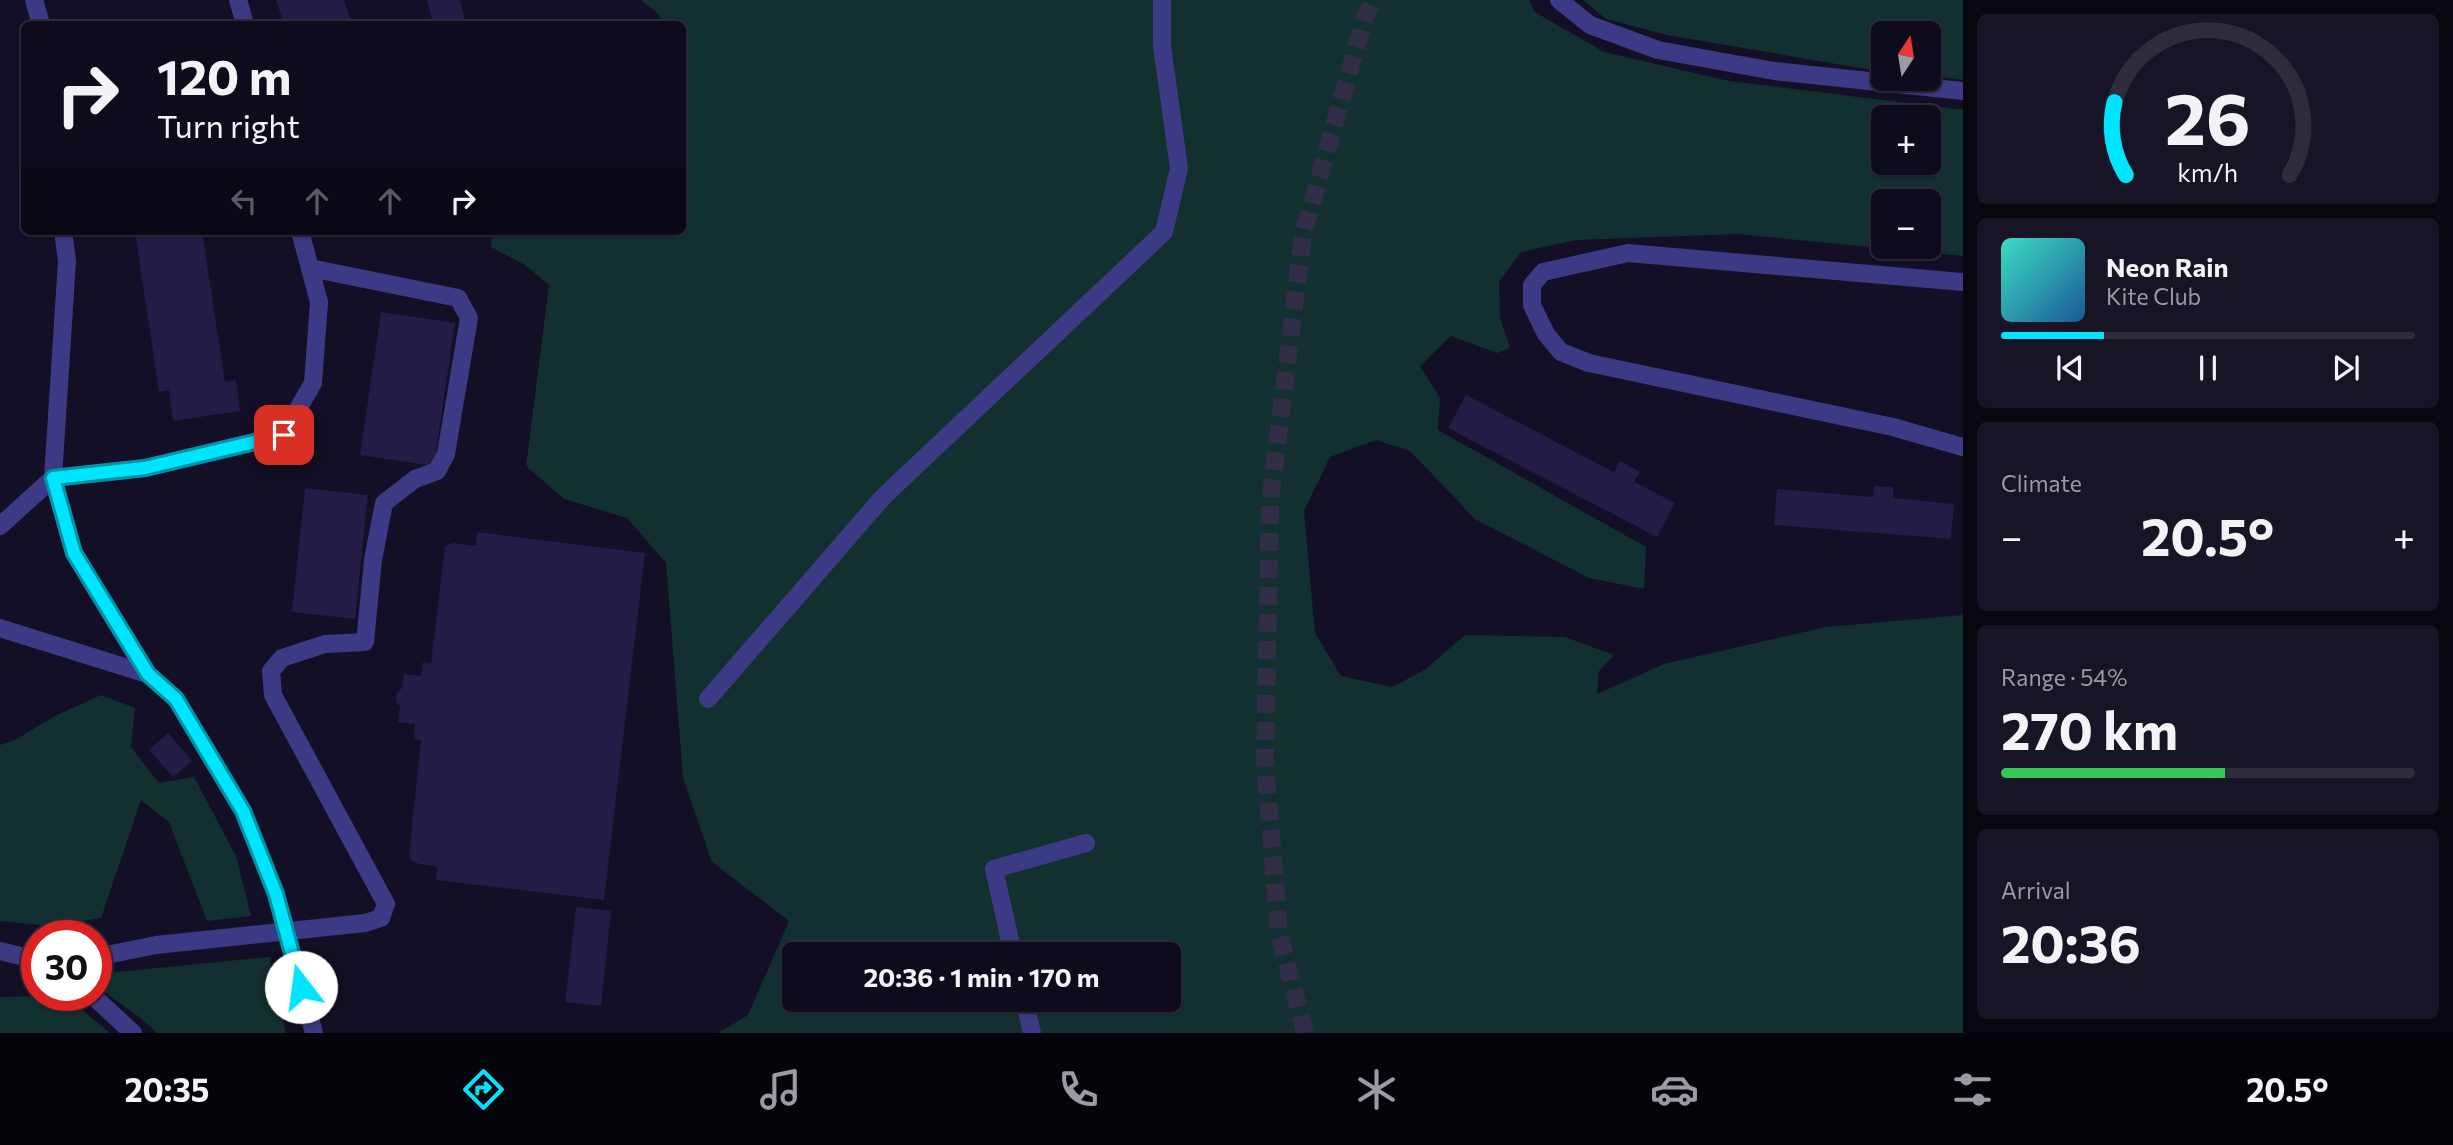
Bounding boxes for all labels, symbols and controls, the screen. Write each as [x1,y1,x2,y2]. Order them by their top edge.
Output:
north arrow [1871,21,1941,91]
map controls [1871,21,1941,259]
text: 120 m [157,45,291,105]
icon: right [42,49,133,140]
text: 26 [2165,71,2251,160]
text: Turn right [157,105,300,145]
button: + [1871,105,1941,175]
text: km/h [2178,157,2238,187]
icon: left [225,182,263,220]
icon: ahead [298,182,336,220]
icon: ahead [371,182,409,220]
icon: right [444,182,482,220]
button: − [1871,189,1941,259]
text: Neon Rain [2106,251,2229,282]
text: Kite Club [2106,282,2201,310]
icon: previous [2051,349,2089,387]
icon: pause [2189,349,2227,387]
icon: next [2327,349,2365,387]
pin [254,405,314,465]
icon: arrive [265,416,303,454]
text: Climate [2001,469,2082,497]
text: 20.5° [2141,503,2274,567]
text: − [2001,512,2023,559]
text: + [2393,512,2415,559]
text: Range · 54% [2001,663,2127,691]
text: 270 km [2001,697,2178,761]
text: Arrival [2001,876,2071,904]
text: 20:36 [2001,910,2141,974]
speed limit sign: 30 [21,920,112,1011]
position arrow [264,950,338,1024]
text: 20:36 · 1 min · 170 m [863,961,1100,992]
icon: directions [459,1065,508,1114]
icon: music [756,1065,805,1114]
icon: phone [1054,1065,1103,1114]
icon: climate [1352,1065,1401,1114]
icon: car [1650,1065,1699,1114]
icon: filters [1948,1065,1997,1114]
text: 20:35 [124,1069,210,1109]
text: 20.5° [2246,1069,2328,1109]

